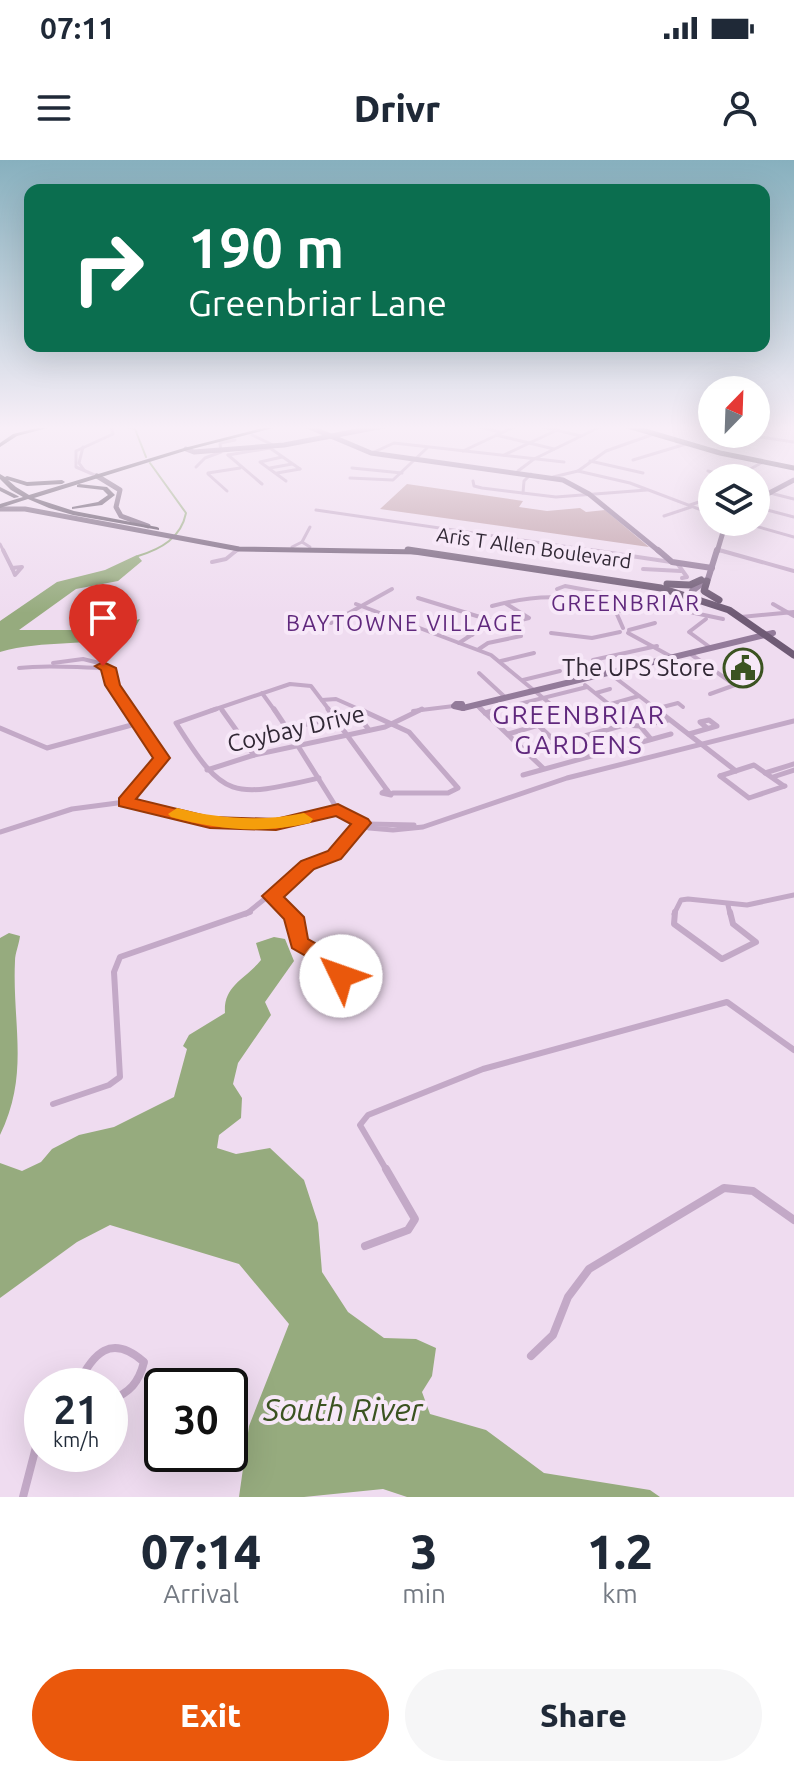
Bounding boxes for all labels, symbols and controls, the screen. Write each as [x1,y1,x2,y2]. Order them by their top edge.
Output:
text: 07:11 [40,11,115,45]
icon: menu [32,86,76,130]
icon: person [718,86,762,130]
text: Drivr [354,88,440,129]
icon: right [56,216,160,320]
text: 190 m [188,216,344,279]
text: Greenbriar Lane [188,282,447,323]
north arrow [698,376,770,448]
map controls [698,376,770,536]
button: layers [698,464,770,536]
street label: Aris T Allen Boulevard [435,522,633,573]
pin [69,584,137,666]
district label: GREENBRIAR [551,590,701,615]
icon: arrive [81,596,125,640]
district label: BAYTOWNE VILLAGE [286,610,524,635]
public building icon: The UPS Store [722,647,764,689]
place label: The UPS Store [562,654,715,681]
street label: Coybay Drive [224,700,367,757]
district label: GREENBRIAR GARDENS [492,700,666,759]
position arrow [299,934,383,1018]
speed limit sign: 30 [144,1368,248,1472]
text: 21 [53,1387,99,1432]
water label: South River [262,1391,424,1427]
text: km/h [53,1428,99,1451]
text: 07:14 [141,1524,261,1578]
text: 3 [411,1524,438,1578]
text: 1.2 [587,1524,653,1578]
text: Arrival [163,1579,239,1608]
text: min [402,1579,446,1608]
text: km [602,1579,638,1608]
button: Exit [32,1669,389,1761]
button: Share [405,1669,762,1761]

